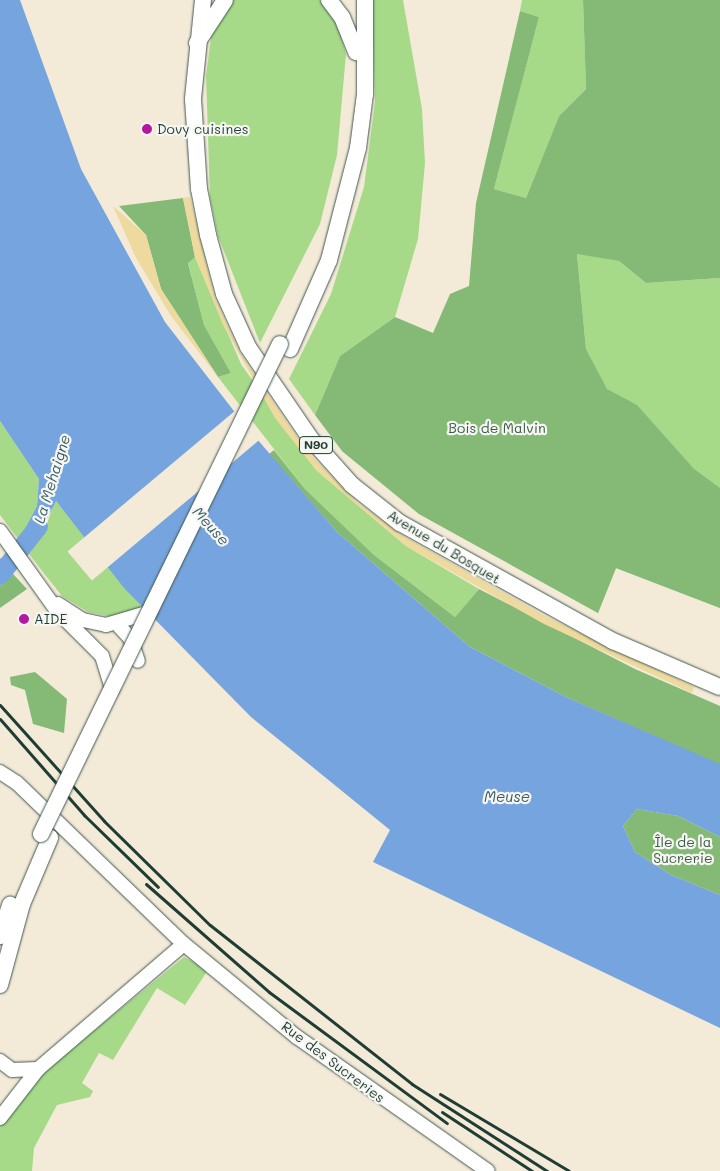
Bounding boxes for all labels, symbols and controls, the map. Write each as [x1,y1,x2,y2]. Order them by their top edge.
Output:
place label: Dovy cuisines [157,121,249,137]
marker: Dovy cuisines [141,123,153,135]
park label: Bois de Malvin [448,420,546,436]
water label: La Mehaigne [30,432,74,526]
road number: N90 [298,436,334,454]
water label: Meuse [189,503,233,549]
street label: Avenue du Bosquet [384,507,504,587]
place label: AIDE [34,611,67,627]
marker: AIDE [18,613,30,625]
water label: Meuse [484,788,530,806]
park label: Île de la Sucrerie [653,834,713,866]
street label: Rue des Sucreries [278,1018,388,1106]

